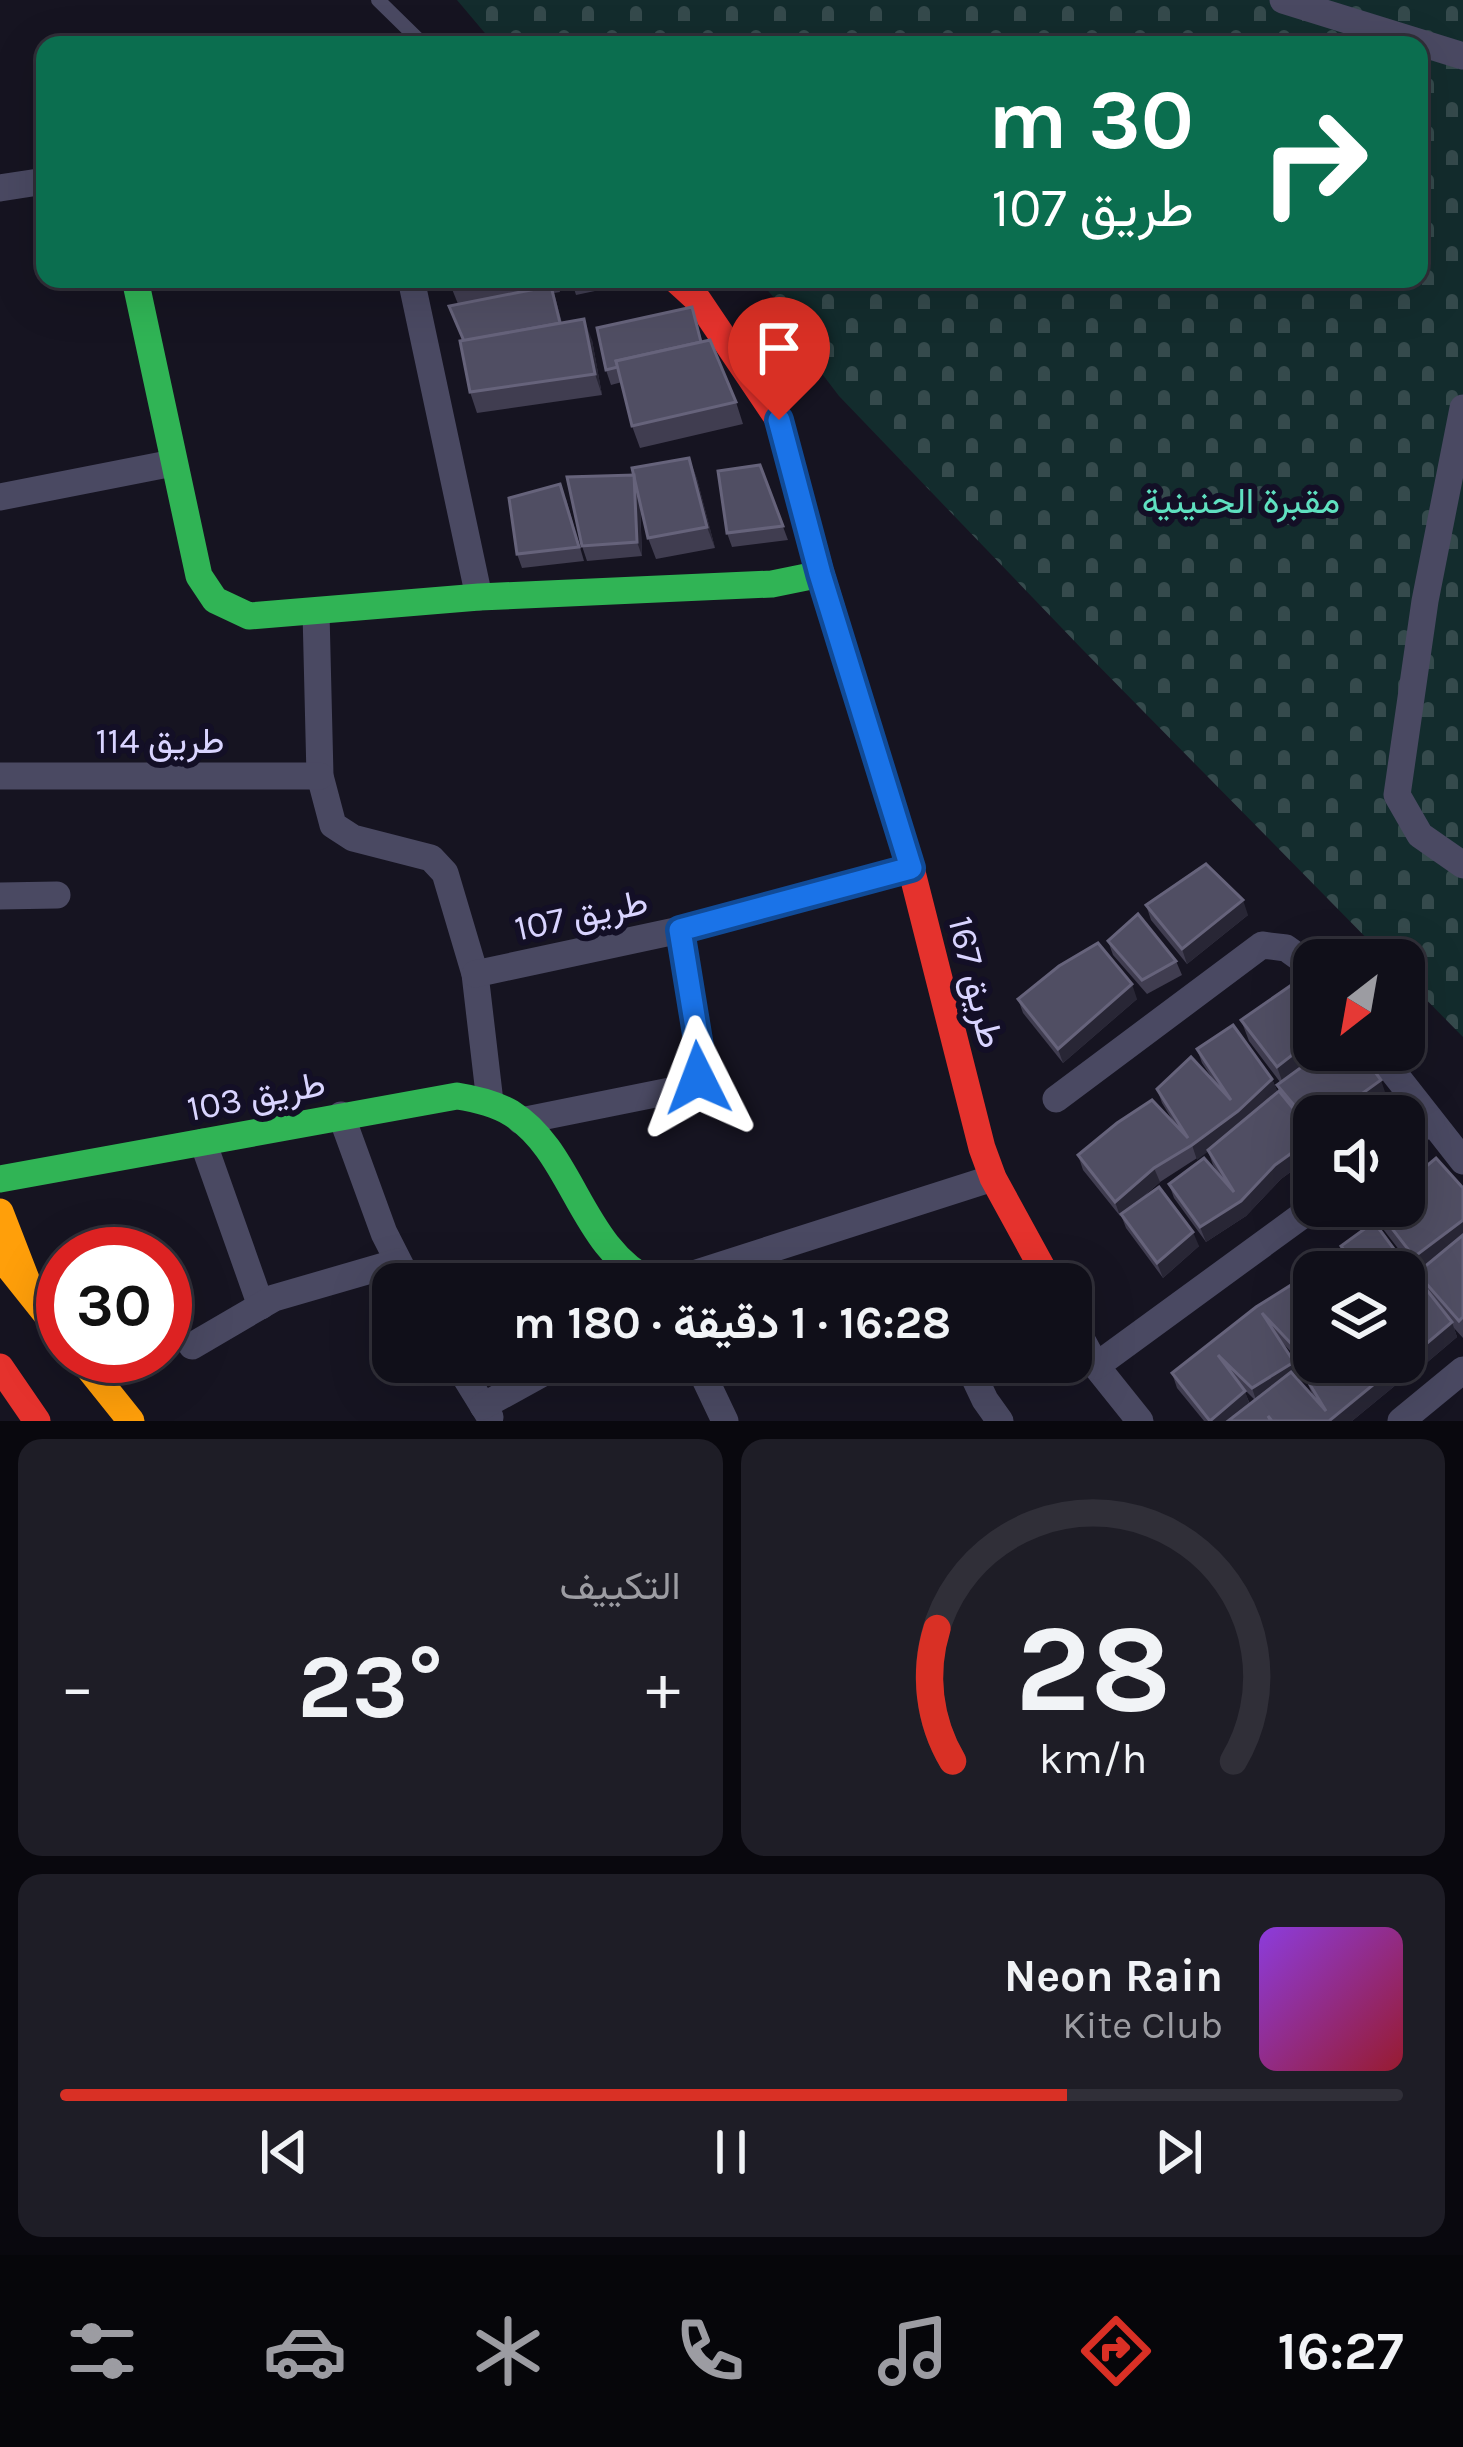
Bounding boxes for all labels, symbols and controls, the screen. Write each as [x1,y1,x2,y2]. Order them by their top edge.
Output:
text: 30 m [988,71,1194,169]
icon: right [1236,84,1392,240]
text: طريق 107 [991,176,1194,240]
pin [728,297,830,420]
icon: arrive [746,315,812,381]
park label: مقبرة الحنينية [1142,480,1340,523]
street label: طريق 114 [96,720,224,763]
street label: طريق 107 [511,880,652,951]
street label: طريق 167 [938,912,1013,1053]
north arrow [1293,939,1425,1071]
map controls [1293,939,1425,1383]
position arrow [635,1015,761,1141]
street label: طريق 103 [184,1062,329,1131]
button: sound [1293,1095,1425,1227]
speed limit sign: 30 [36,1227,192,1383]
button: layers [1293,1251,1425,1383]
text: 16:28 · 1 دقيقة · 180 m [513,1297,951,1349]
text: التكييف [560,1563,681,1609]
text: 28 [1015,1596,1171,1741]
text: 23° [298,1634,443,1740]
text: − [60,1648,95,1726]
text: + [646,1648,681,1726]
text: km/h [1038,1733,1147,1783]
text: Neon Rain [1004,1950,1223,2002]
text: Kite Club [1062,2002,1223,2048]
icon: previous [251,2119,317,2185]
icon: pause [698,2119,764,2185]
icon: next [1146,2119,1212,2185]
icon: filters [60,2309,144,2393]
icon: car [263,2309,347,2393]
icon: climate [466,2309,550,2393]
icon: phone [668,2309,752,2393]
icon: music [871,2309,955,2393]
icon: directions [1074,2309,1158,2393]
text: 16:27 [1277,2319,1404,2383]

